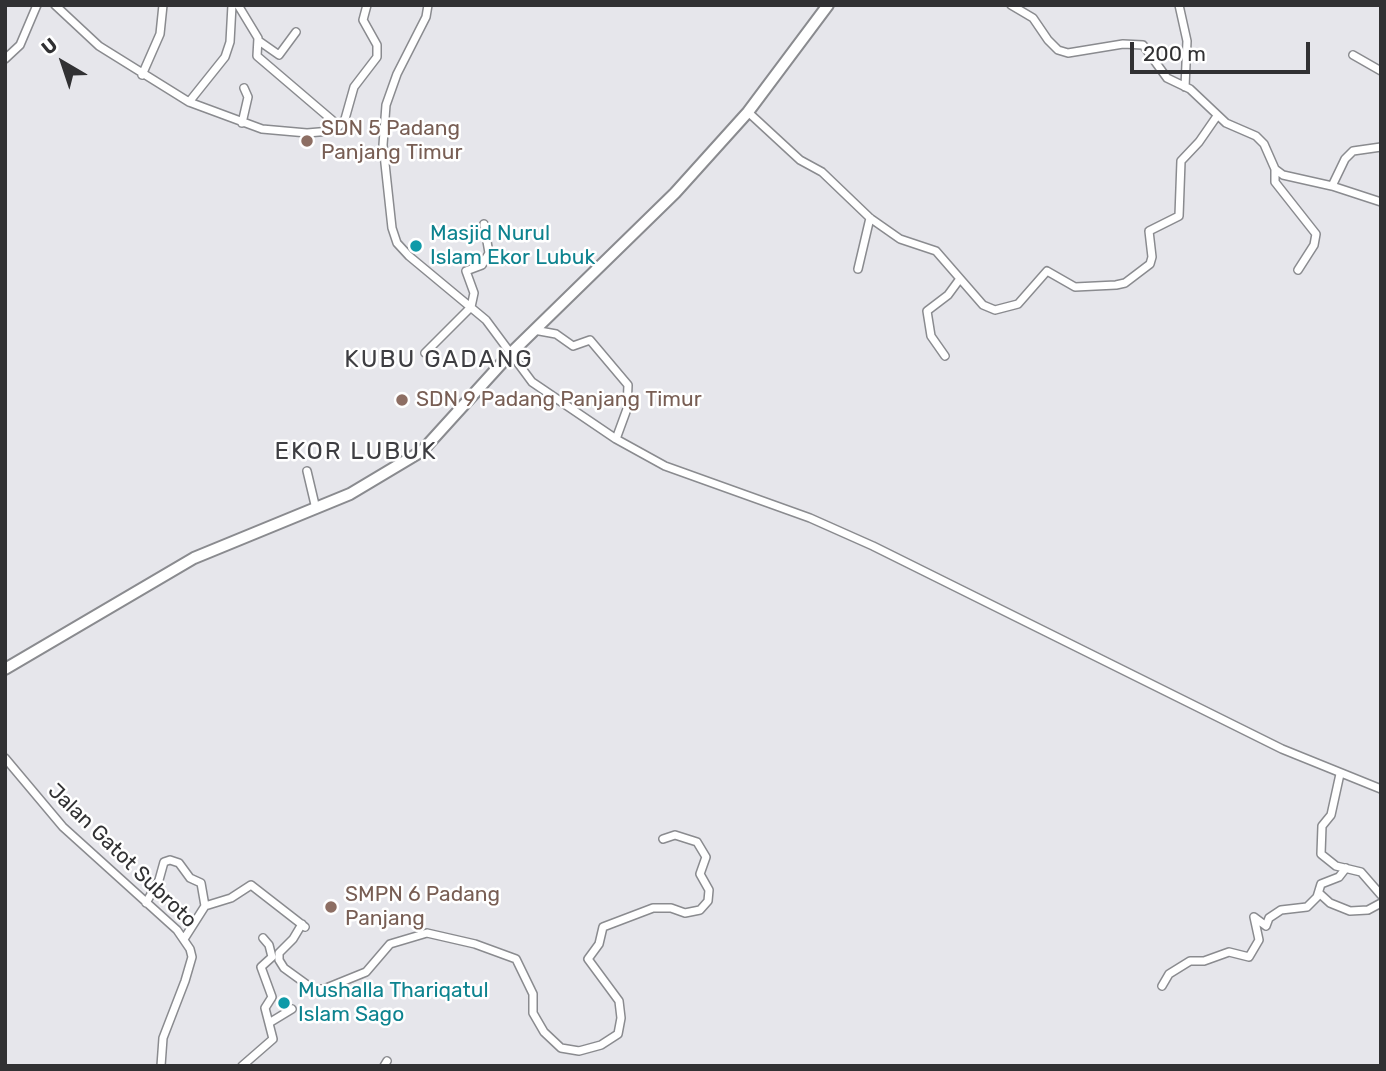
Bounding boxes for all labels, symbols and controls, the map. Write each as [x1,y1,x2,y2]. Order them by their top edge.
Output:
north arrow [28,28,98,98]
scale bar [1134,28,1314,72]
text: U [37,33,62,60]
text: 200 m [1143,41,1206,66]
place label: SDN 5 Padang Panjang Timur [321,116,462,166]
marker: SDN 5 Padang Panjang Timur [299,133,315,149]
place label: Masjid Nurul Islam Ekor Lubuk [430,221,595,271]
marker: Masjid Nurul Islam Ekor Lubuk [408,238,424,254]
district label: KUBU GADANG [346,346,532,374]
place label: SDN 9 Padang Panjang Timur [416,387,702,413]
marker: SDN 9 Padang Panjang Timur [394,392,410,408]
district label: EKOR LUBUK [276,438,436,466]
street label: Jalan Gatot Subroto [42,779,202,933]
place label: SMPN 6 Padang Panjang [345,882,500,932]
marker: SMPN 6 Padang Panjang [323,899,339,915]
place label: Mushalla Thariqatul Islam Sago [298,978,488,1028]
marker: Mushalla Thariqatul Islam Sago [276,995,292,1011]

